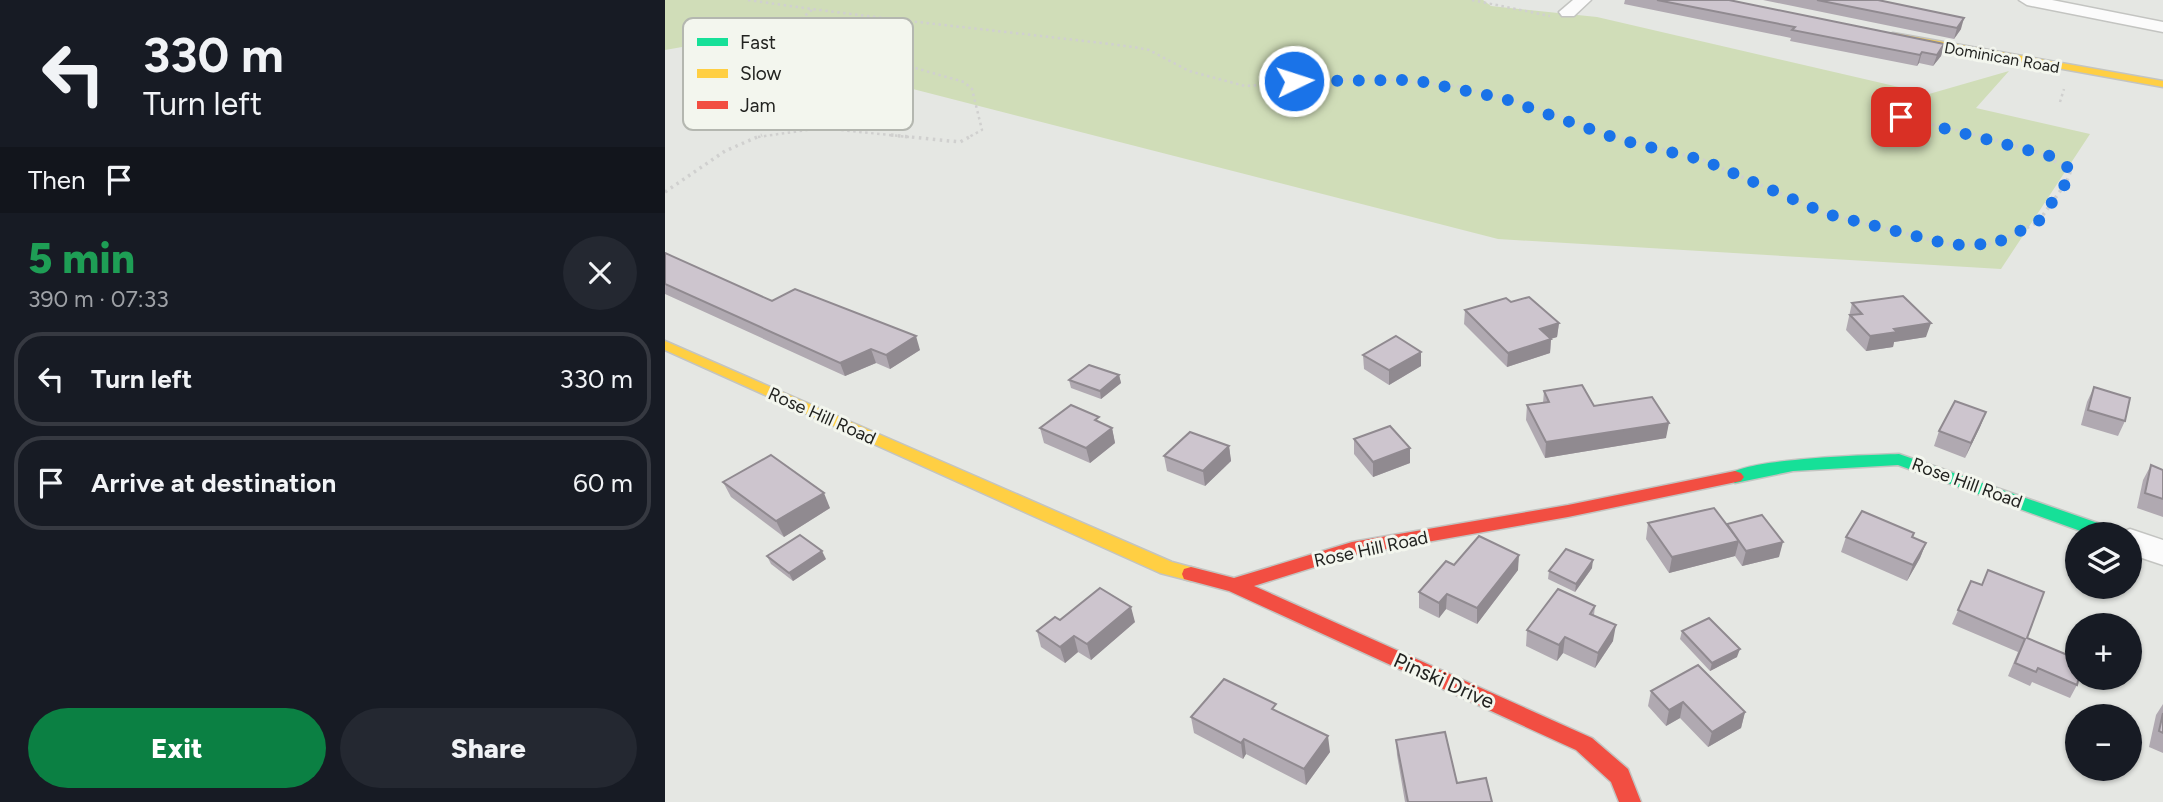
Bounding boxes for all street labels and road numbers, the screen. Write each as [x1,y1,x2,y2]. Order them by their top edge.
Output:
street label: Dominican Road [1943,38,2061,77]
street label: Rose Hill Road [765,382,879,450]
street label: Rose Hill Road [1909,453,2025,513]
street label: Rose Hill Road [1312,526,1430,572]
street label: Pinski Drive [1390,647,1498,714]

